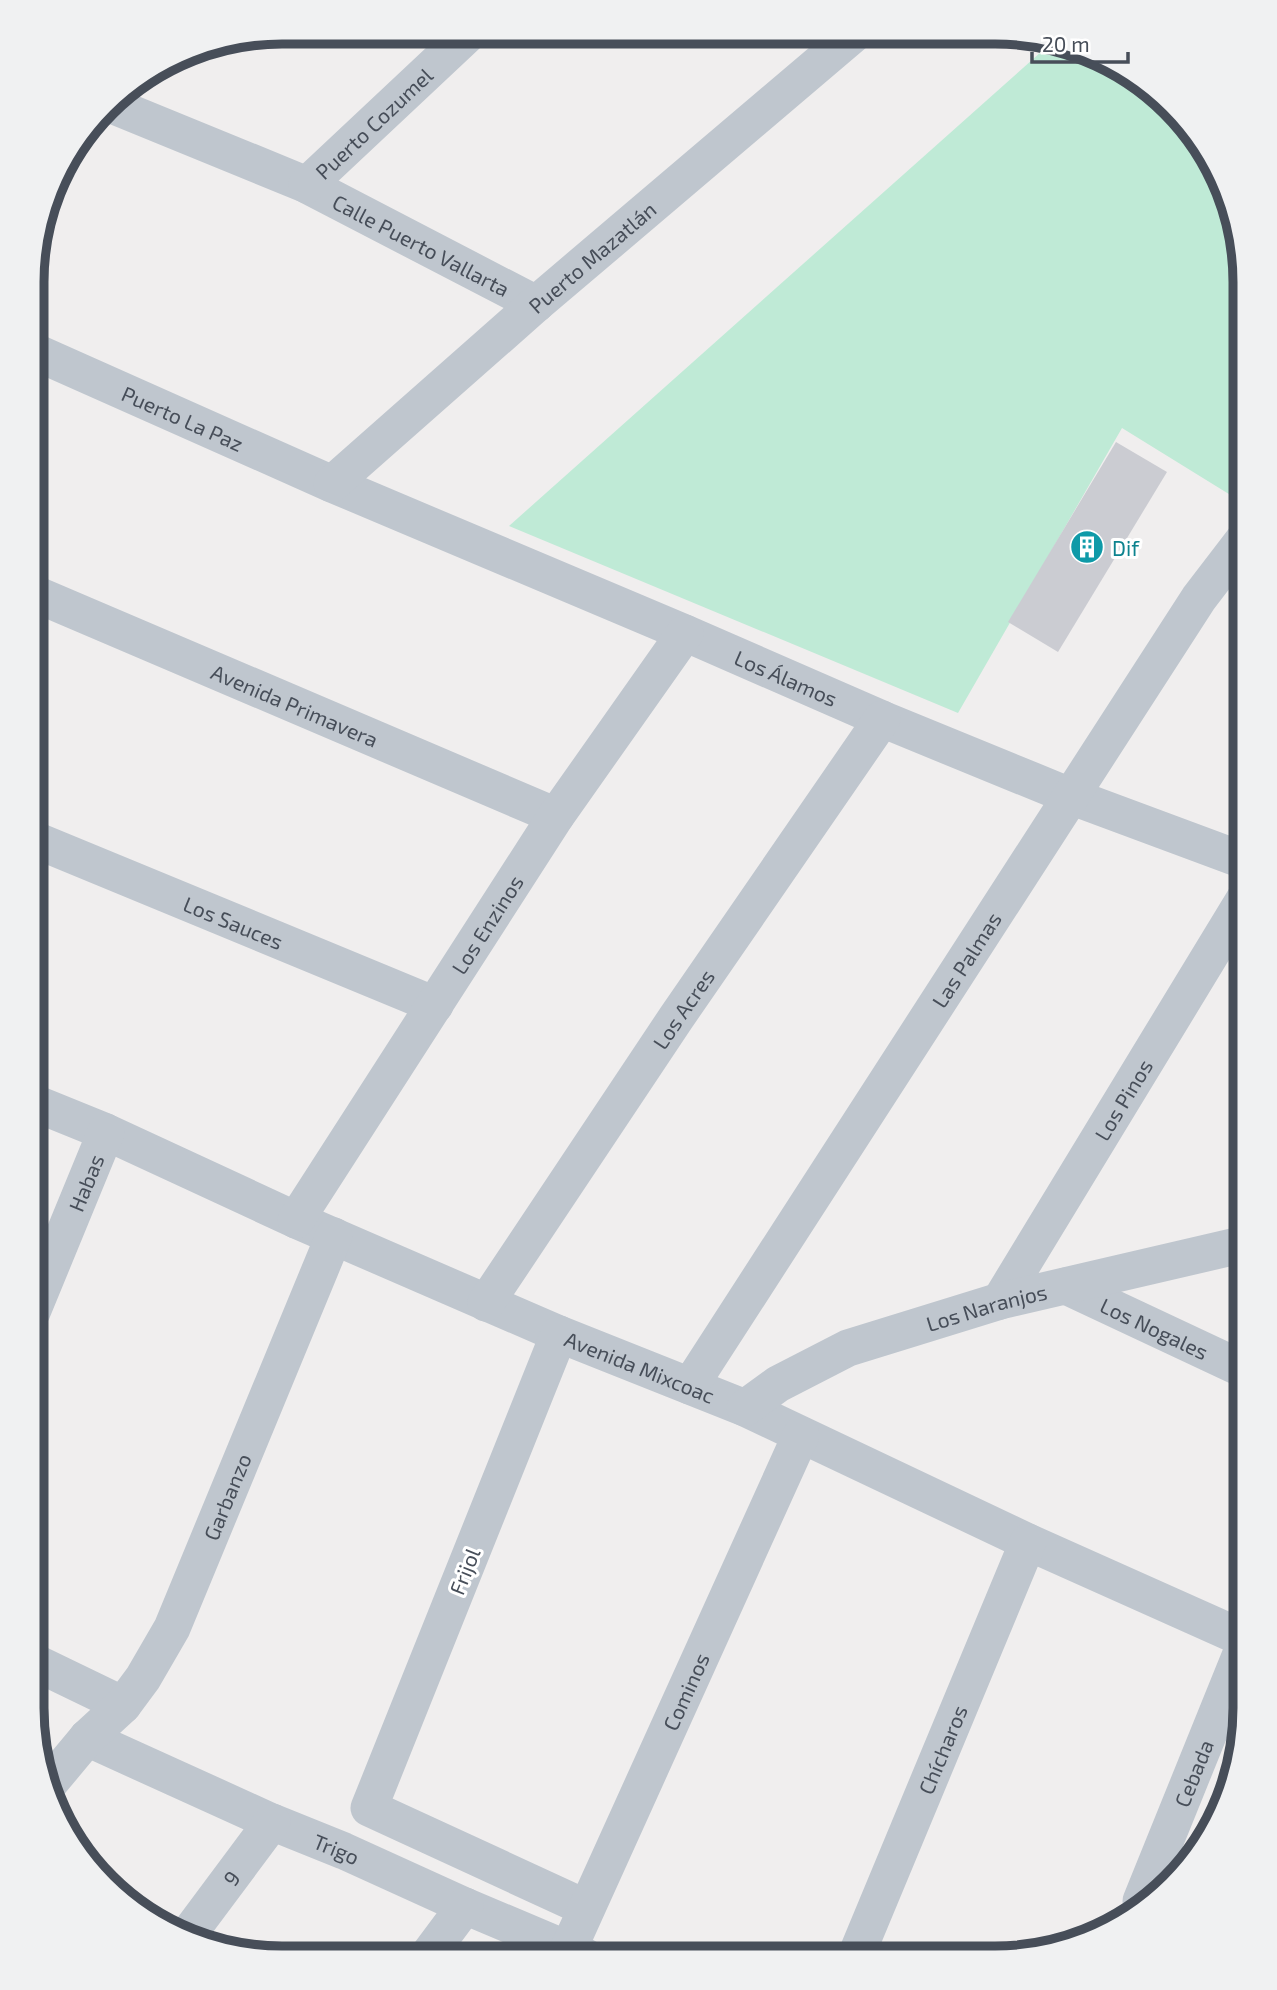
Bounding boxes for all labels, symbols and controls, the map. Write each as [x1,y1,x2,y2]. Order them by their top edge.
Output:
scale bar [1032,21,1128,65]
text: 20 m [1042,31,1090,56]
street label: Puerto Cozumel [310,61,438,184]
street label: Calle Puerto Vallarta [329,188,514,301]
street label: Puerto Mazatlán [523,196,660,318]
street label: Puerto La Paz [118,380,247,456]
building icon: Dif [1068,528,1106,566]
place label: Dif [1112,535,1140,560]
street label: Los Álamos [731,644,842,711]
street label: Avenida Primavera [208,658,382,751]
street label: Los Enzinos [445,870,528,978]
street label: Los Sauces [180,890,287,953]
street label: Las Palmas [926,907,1006,1012]
street label: Los Acres [647,964,719,1053]
street label: Los Pinos [1088,1054,1157,1144]
street label: Habas [62,1150,108,1215]
street label: Los Naranjos [923,1278,1049,1336]
street label: Los Nogales [1097,1292,1213,1364]
street label: Avenida Mixcoac [561,1325,718,1407]
street label: Garbanzo [197,1449,255,1544]
street label: Frijol [443,1543,486,1598]
street label: Cominos [657,1649,713,1734]
street label: Chícharos [912,1701,971,1798]
street label: Cebada [1168,1736,1218,1810]
street label: Trigo [310,1828,364,1869]
street label: 9 [217,1865,244,1890]

